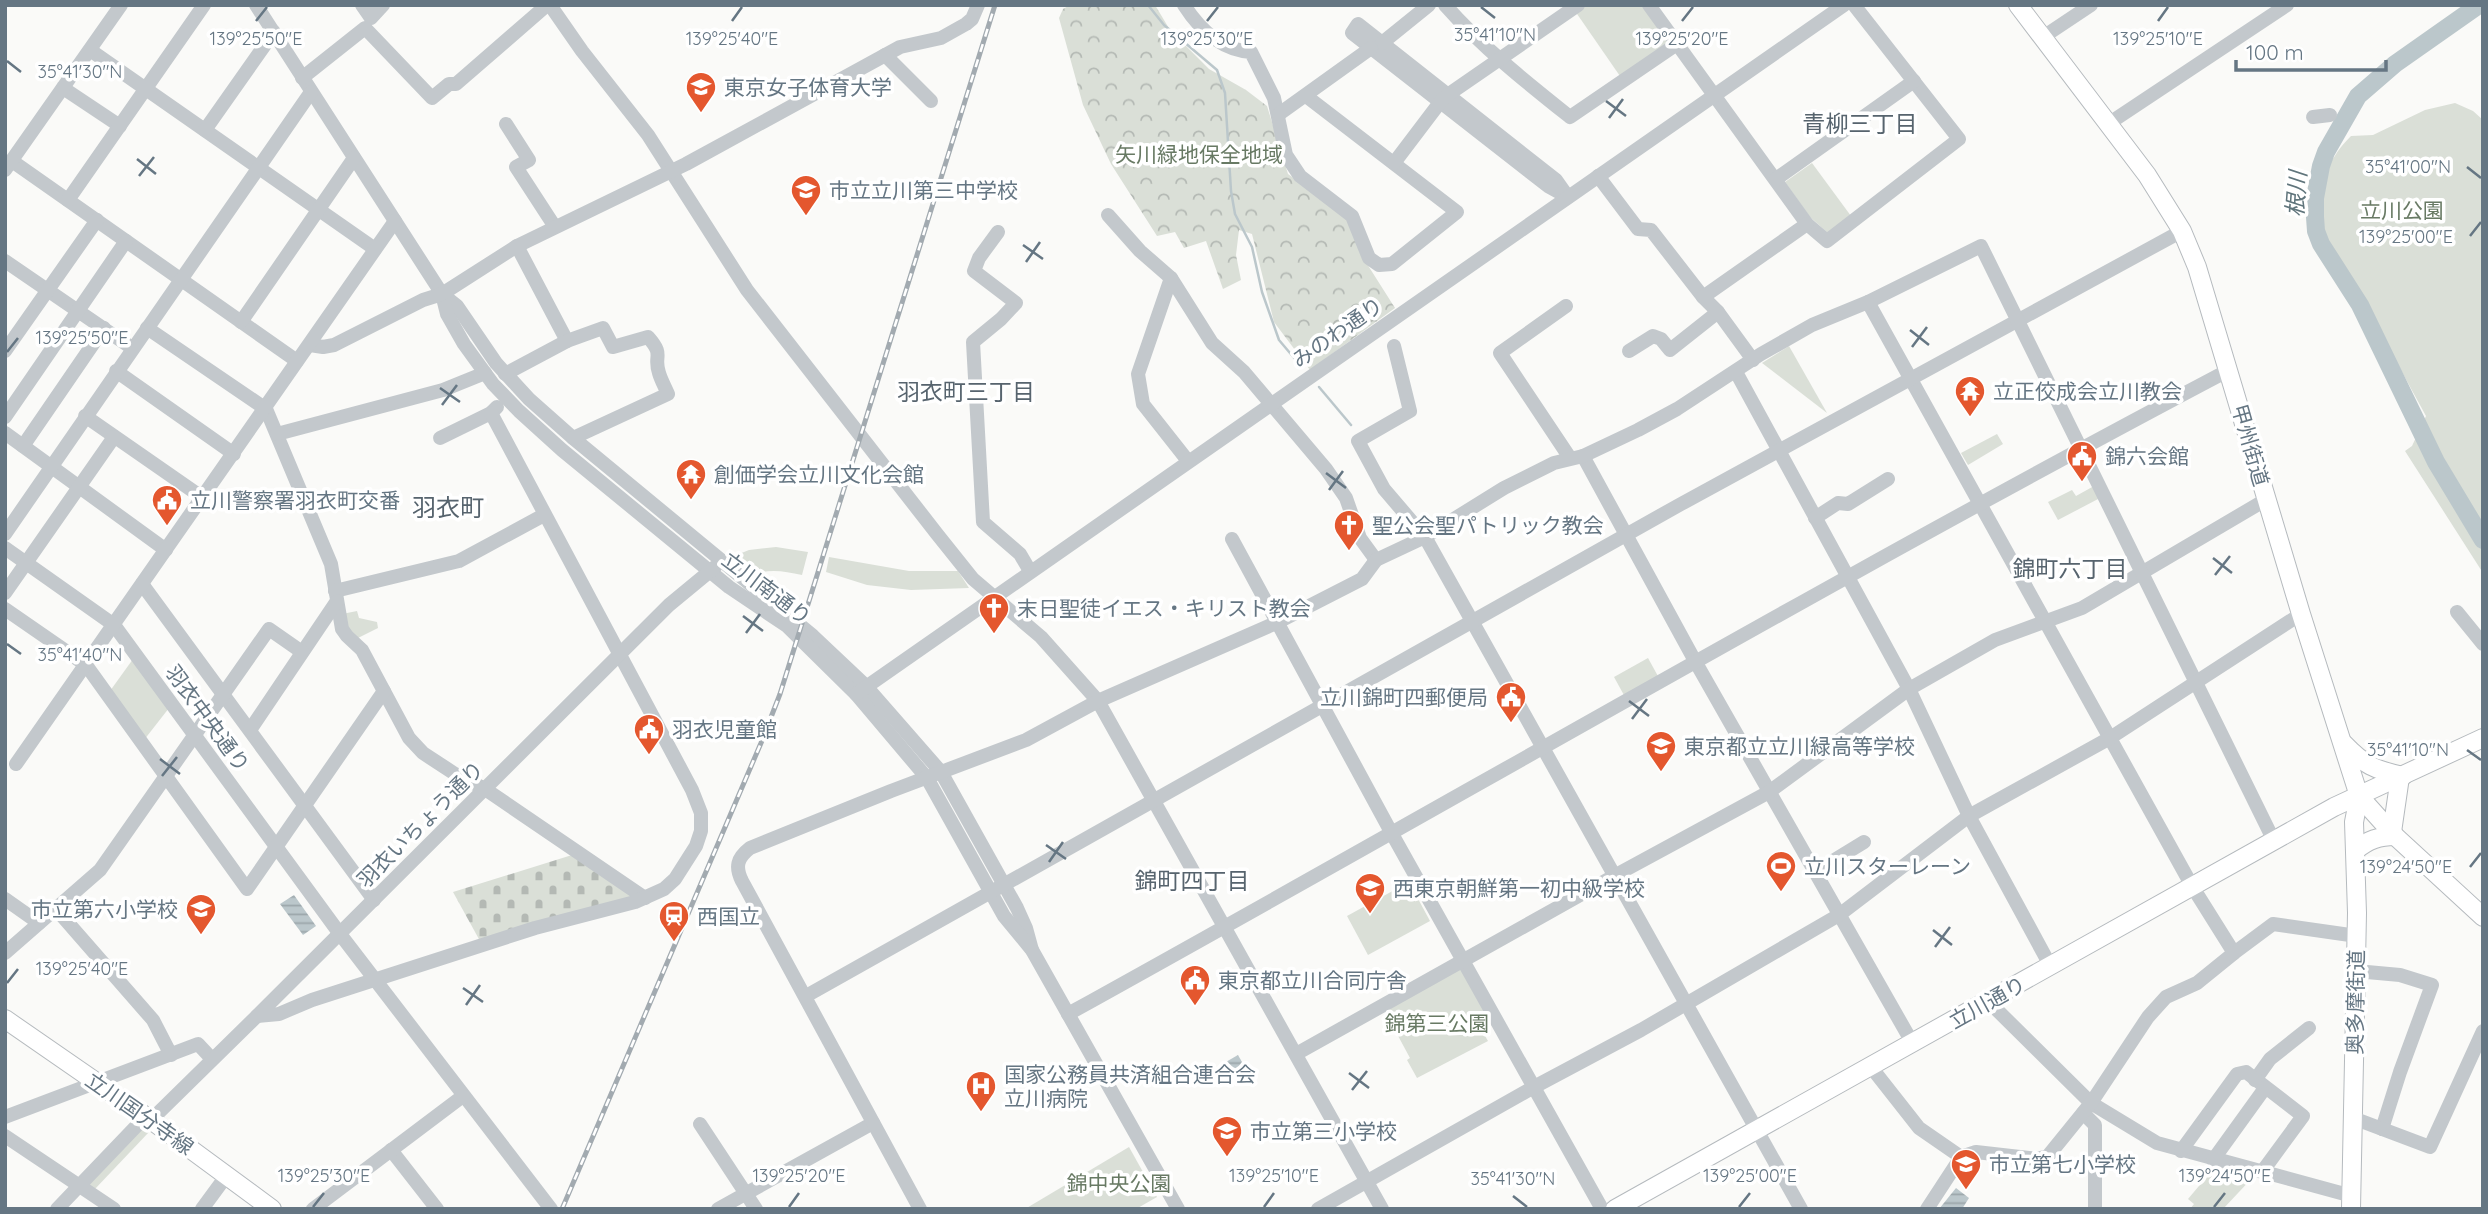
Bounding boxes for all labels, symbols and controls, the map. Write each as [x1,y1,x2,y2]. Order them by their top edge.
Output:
text: 35°41'10"N [1454,23,1536,46]
text: 139°25'50"E [209,27,303,50]
text: 139°25'40"E [686,27,778,50]
text: 139°25'30"E [1161,27,1253,50]
text: 139°25'20"E [1635,27,1729,50]
text: 139°25'10"E [2113,27,2203,50]
scale bar [2236,28,2386,72]
text: 100 m [2246,39,2304,65]
text: 35°41'30"N [38,60,122,83]
school or university icon: 東京女子体育大学 [684,70,718,114]
place label: 東京女子体育大学 [724,74,892,100]
district label: 青柳三丁目 [1803,109,1918,138]
park label: 矢川緑地保全地域 [1115,141,1283,167]
text: 35°41'00"N [2365,155,2451,178]
water label: 根川 [2280,167,2312,218]
school or university icon: 市立立川第三中学校 [789,173,823,217]
place label: 市立立川第三中学校 [829,177,1018,203]
park label: 立川公園 [2360,197,2444,223]
text: 139°25'00"E [2359,225,2453,248]
street label: みのわ通り [1287,291,1387,373]
text: 139°25'50"E [35,326,129,349]
temple icon: 立正佼成会立川教会 [1953,374,1987,418]
district label: 羽衣町三丁目 [897,377,1035,406]
place label: 立正佼成会立川教会 [1993,378,2182,404]
street label: 甲州街道 [2227,401,2275,489]
public building icon: 錦六会館 [2065,439,2099,483]
place label: 錦六会館 [2105,443,2189,469]
temple icon: 創価学会立川文化会館 [674,457,708,501]
place label: 創価学会立川文化会館 [714,461,924,487]
public building icon: 立川警察署羽衣町交番 [150,483,184,527]
place label: 立川警察署羽衣町交番 [190,487,400,513]
district label: 羽衣町 [412,492,484,522]
church icon: 聖公会聖パトリック教会 [1332,508,1366,552]
place label: 聖公会聖パトリック教会 [1372,512,1604,538]
street label: 立川南通り [717,546,817,630]
district label: 錦町六丁目 [2013,554,2128,583]
church icon: 末日聖徒イエス・キリスト教会 [977,591,1011,635]
place label: 末日聖徒イエス・キリスト教会 [1017,595,1311,621]
text: 35°41'40"N [38,643,122,666]
street label: 羽衣中央通り [160,659,256,777]
public building icon: 立川錦町四郵便局 [1494,680,1528,724]
place label: 立川錦町四郵便局 [1320,684,1488,710]
public building icon: 羽衣児童館 [632,712,666,756]
place label: 羽衣児童館 [672,716,777,742]
school or university icon: 東京都立立川緑高等学校 [1644,729,1678,773]
place label: 東京都立立川緑高等学校 [1684,733,1915,759]
text: 35°41'10"N [2367,738,2449,761]
street label: 羽衣いちょう通り [351,755,489,893]
sports icon: 立川スターレーン [1764,849,1798,893]
place label: 立川スターレーン [1804,853,1971,879]
text: 139°24'50"E [2360,855,2452,878]
district label: 錦町四丁目 [1135,866,1250,895]
school or university icon: 西東京朝鮮第一初中級学校 [1353,871,1387,915]
place label: 西東京朝鮮第一初中級学校 [1393,875,1645,901]
school or university icon: 市立第六小学校 [184,892,218,936]
place label: 市立第六小学校 [31,896,178,922]
station icon: 西国立 [657,899,691,943]
place label: 西国立 [697,903,760,929]
street label: 奥多摩街道 [2341,949,2369,1055]
text: 139°25'40"E [36,957,128,980]
public building icon: 東京都立川合同庁舎 [1178,963,1212,1007]
place label: 東京都立川合同庁舎 [1218,967,1407,993]
street label: 立川通り [1944,970,2030,1034]
park label: 錦第三公園 [1385,1010,1490,1036]
place label: 国家公務員共済組合連合会 立川病院 [1004,1061,1256,1111]
street label: 立川国分寺線 [81,1066,199,1160]
hospital icon: 国家公務員共済組合連合会 立川病院 [964,1069,998,1113]
school or university icon: 市立第三小学校 [1210,1114,1244,1158]
place label: 市立第三小学校 [1250,1118,1397,1144]
school or university icon: 市立第七小学校 [1949,1147,1983,1191]
place label: 市立第七小学校 [1989,1151,2136,1177]
text: 139°25'30"E [278,1164,370,1187]
text: 139°25'20"E [752,1164,846,1187]
text: 139°25'10"E [1229,1164,1319,1187]
text: 139°25'00"E [1703,1164,1797,1187]
text: 139°24'50"E [2179,1164,2271,1187]
text: 35°41'30"N [1471,1167,1555,1190]
park label: 錦中央公園 [1067,1170,1172,1196]

